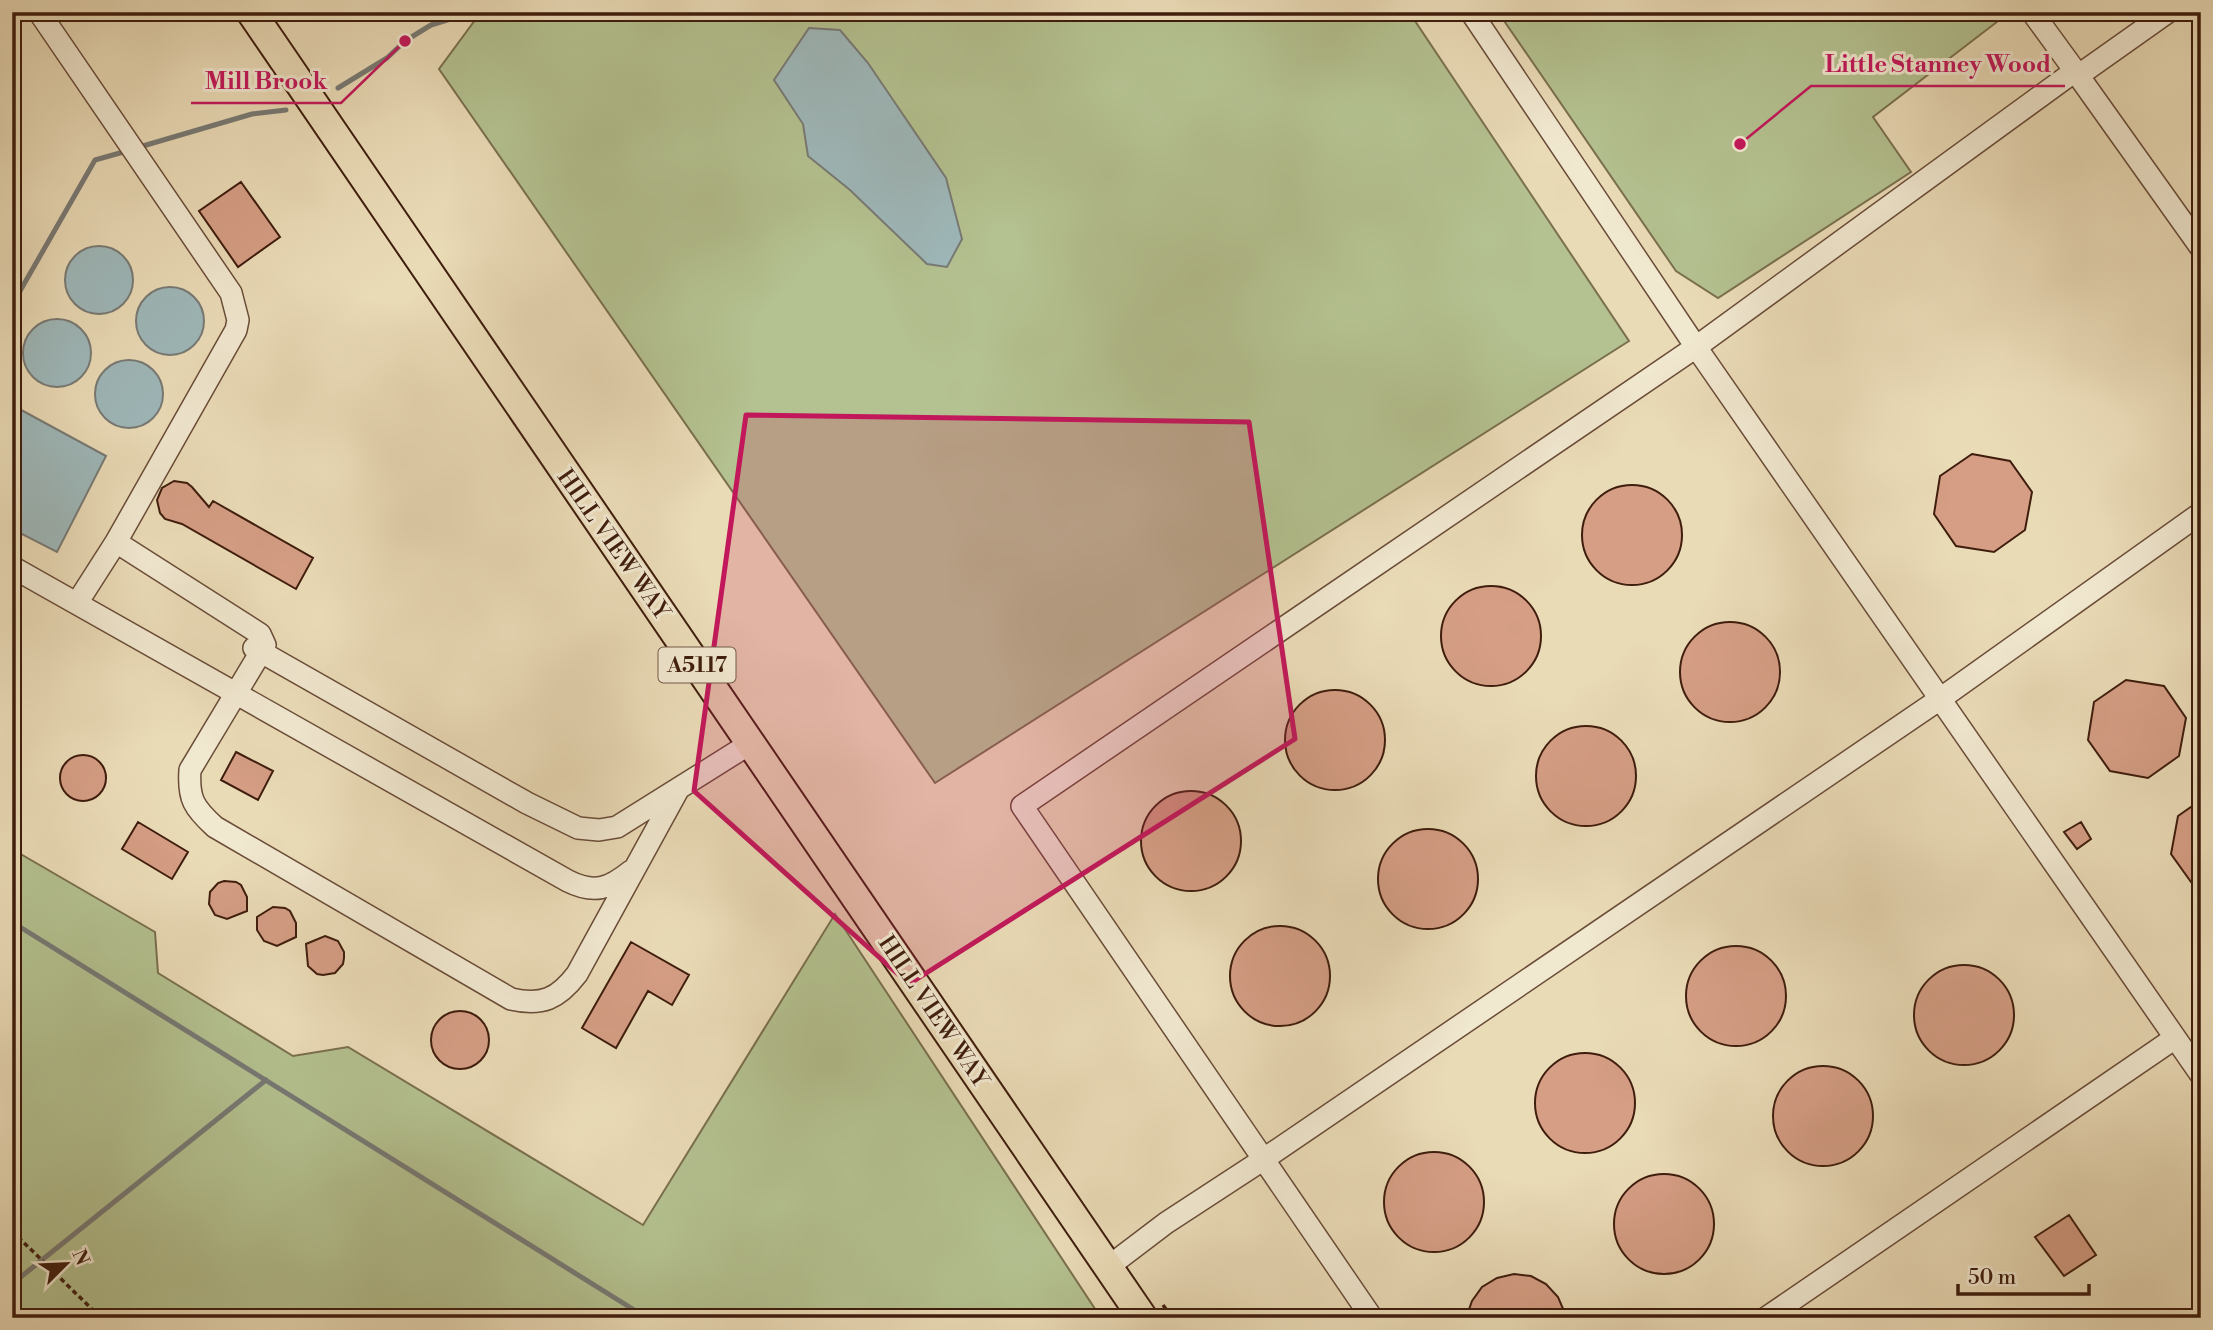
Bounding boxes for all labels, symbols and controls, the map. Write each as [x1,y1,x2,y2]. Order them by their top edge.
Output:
callout: Little Stanney Wood [1811,41,2065,86]
text: Little Stanney Wood [1825,50,2051,80]
callout: Mill Brook [191,58,341,103]
text: Mill Brook [205,67,328,97]
street label: HILL VIEW WAY [551,464,677,627]
road number: A5117 [658,648,736,682]
street label: HILL VIEW WAY [872,930,995,1094]
north arrow [32,1228,102,1298]
text: N [67,1246,95,1269]
scale bar [1958,1253,2089,1297]
text: 50 m [1968,1265,2016,1291]

